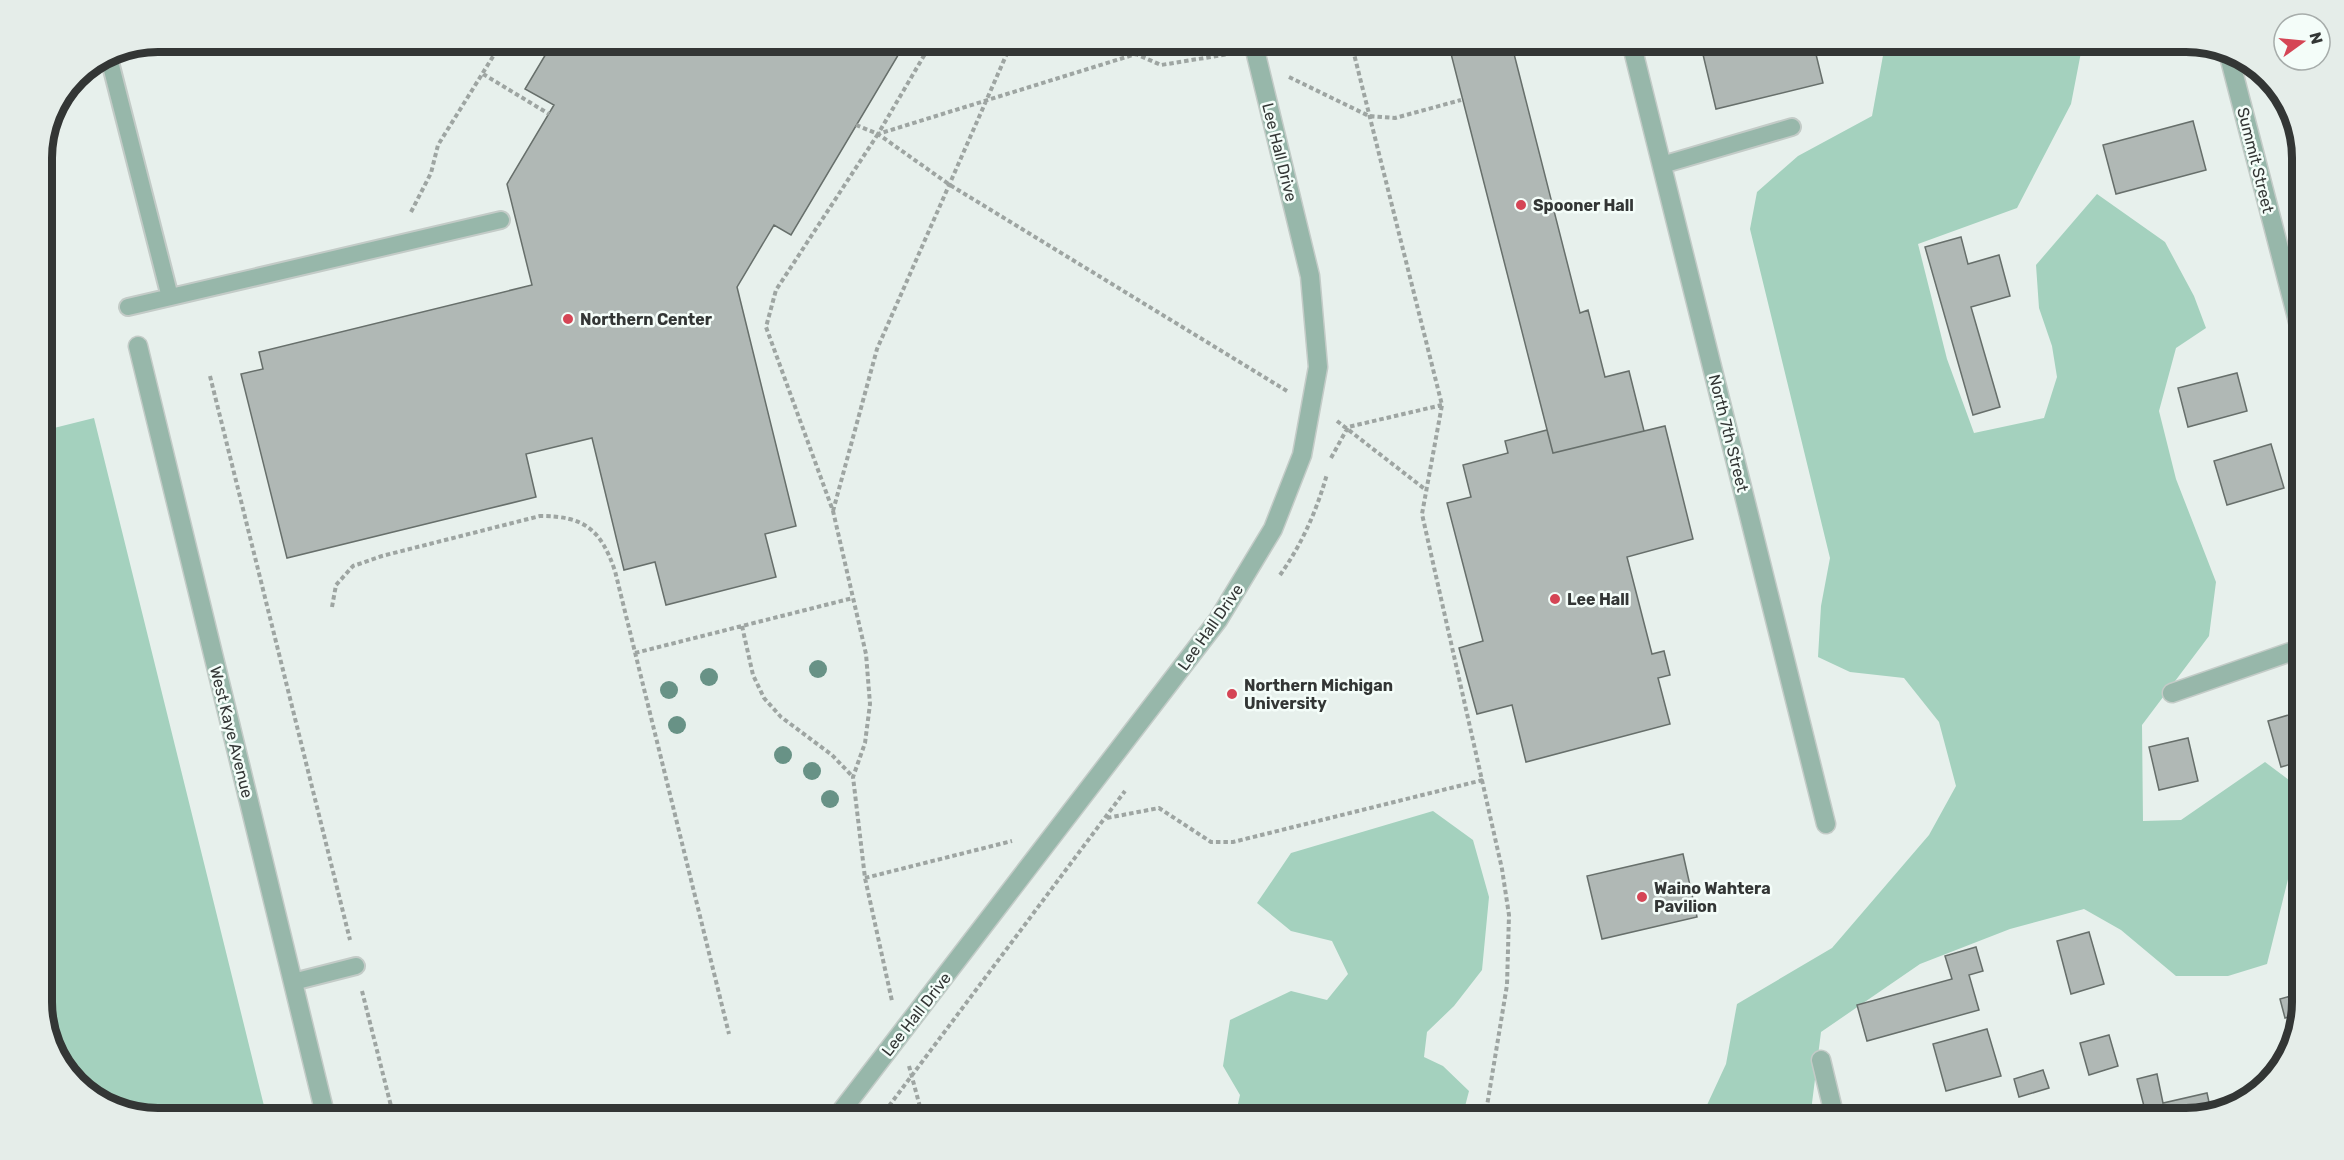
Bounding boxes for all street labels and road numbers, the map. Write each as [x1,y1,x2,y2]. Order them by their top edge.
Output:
street label: Lee Hall Drive [1258,101,1301,204]
street label: Summit Street [2233,105,2278,215]
street label: North 7th Street [1705,372,1752,494]
street label: Lee Hall Drive [1174,580,1247,674]
street label: West Kaye Avenue [206,664,257,800]
street label: Lee Hall Drive [878,969,955,1060]

